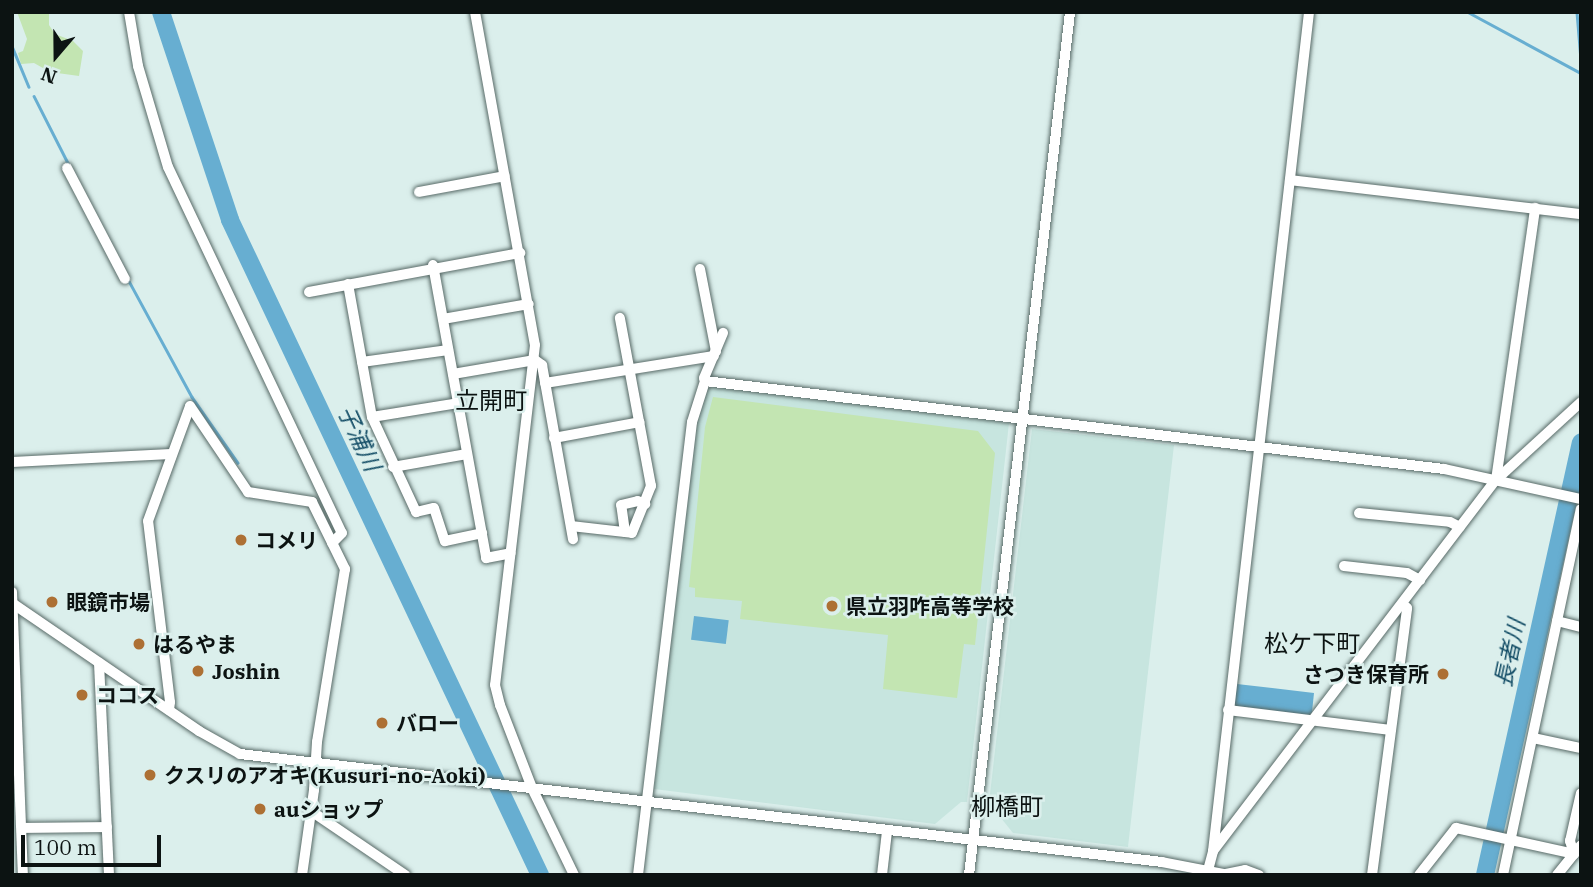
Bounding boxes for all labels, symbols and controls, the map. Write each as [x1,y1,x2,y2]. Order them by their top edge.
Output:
north arrow [21,21,91,91]
text: N [38,62,60,90]
district label: 立開町 [455,387,527,415]
water label: 子浦川 [333,401,387,475]
place label: コメリ [255,527,318,553]
marker: コメリ [233,532,249,548]
place label: 眼鏡市場 [66,589,150,615]
place label: 県立羽咋高等学校 [846,593,1014,619]
marker: 眼鏡市場 [44,594,60,610]
marker: 県立羽咋高等学校 [824,598,840,614]
water label: 長者川 [1488,616,1530,690]
district label: 松ケ下町 [1264,630,1360,658]
place label: はるやま [153,631,237,657]
marker: はるやま [131,636,147,652]
place label: Joshin [212,658,280,684]
place label: さつき保育所 [1303,661,1429,687]
marker: Joshin [190,663,206,679]
marker: さつき保育所 [1435,666,1451,682]
place label: ココス [96,682,159,708]
marker: ココス [74,687,90,703]
place label: バロー [396,710,459,736]
marker: バロー [374,715,390,731]
place label: クスリのアオキ(Kusuri-no-Aoki) [164,762,486,788]
marker: クスリのアオキ(Kusuri-no-Aoki) [142,767,158,783]
district label: 柳橋町 [971,793,1043,821]
place label: auショップ [274,796,384,822]
marker: auショップ [252,801,268,817]
scale bar [24,820,164,864]
text: 100 m [34,833,97,861]

